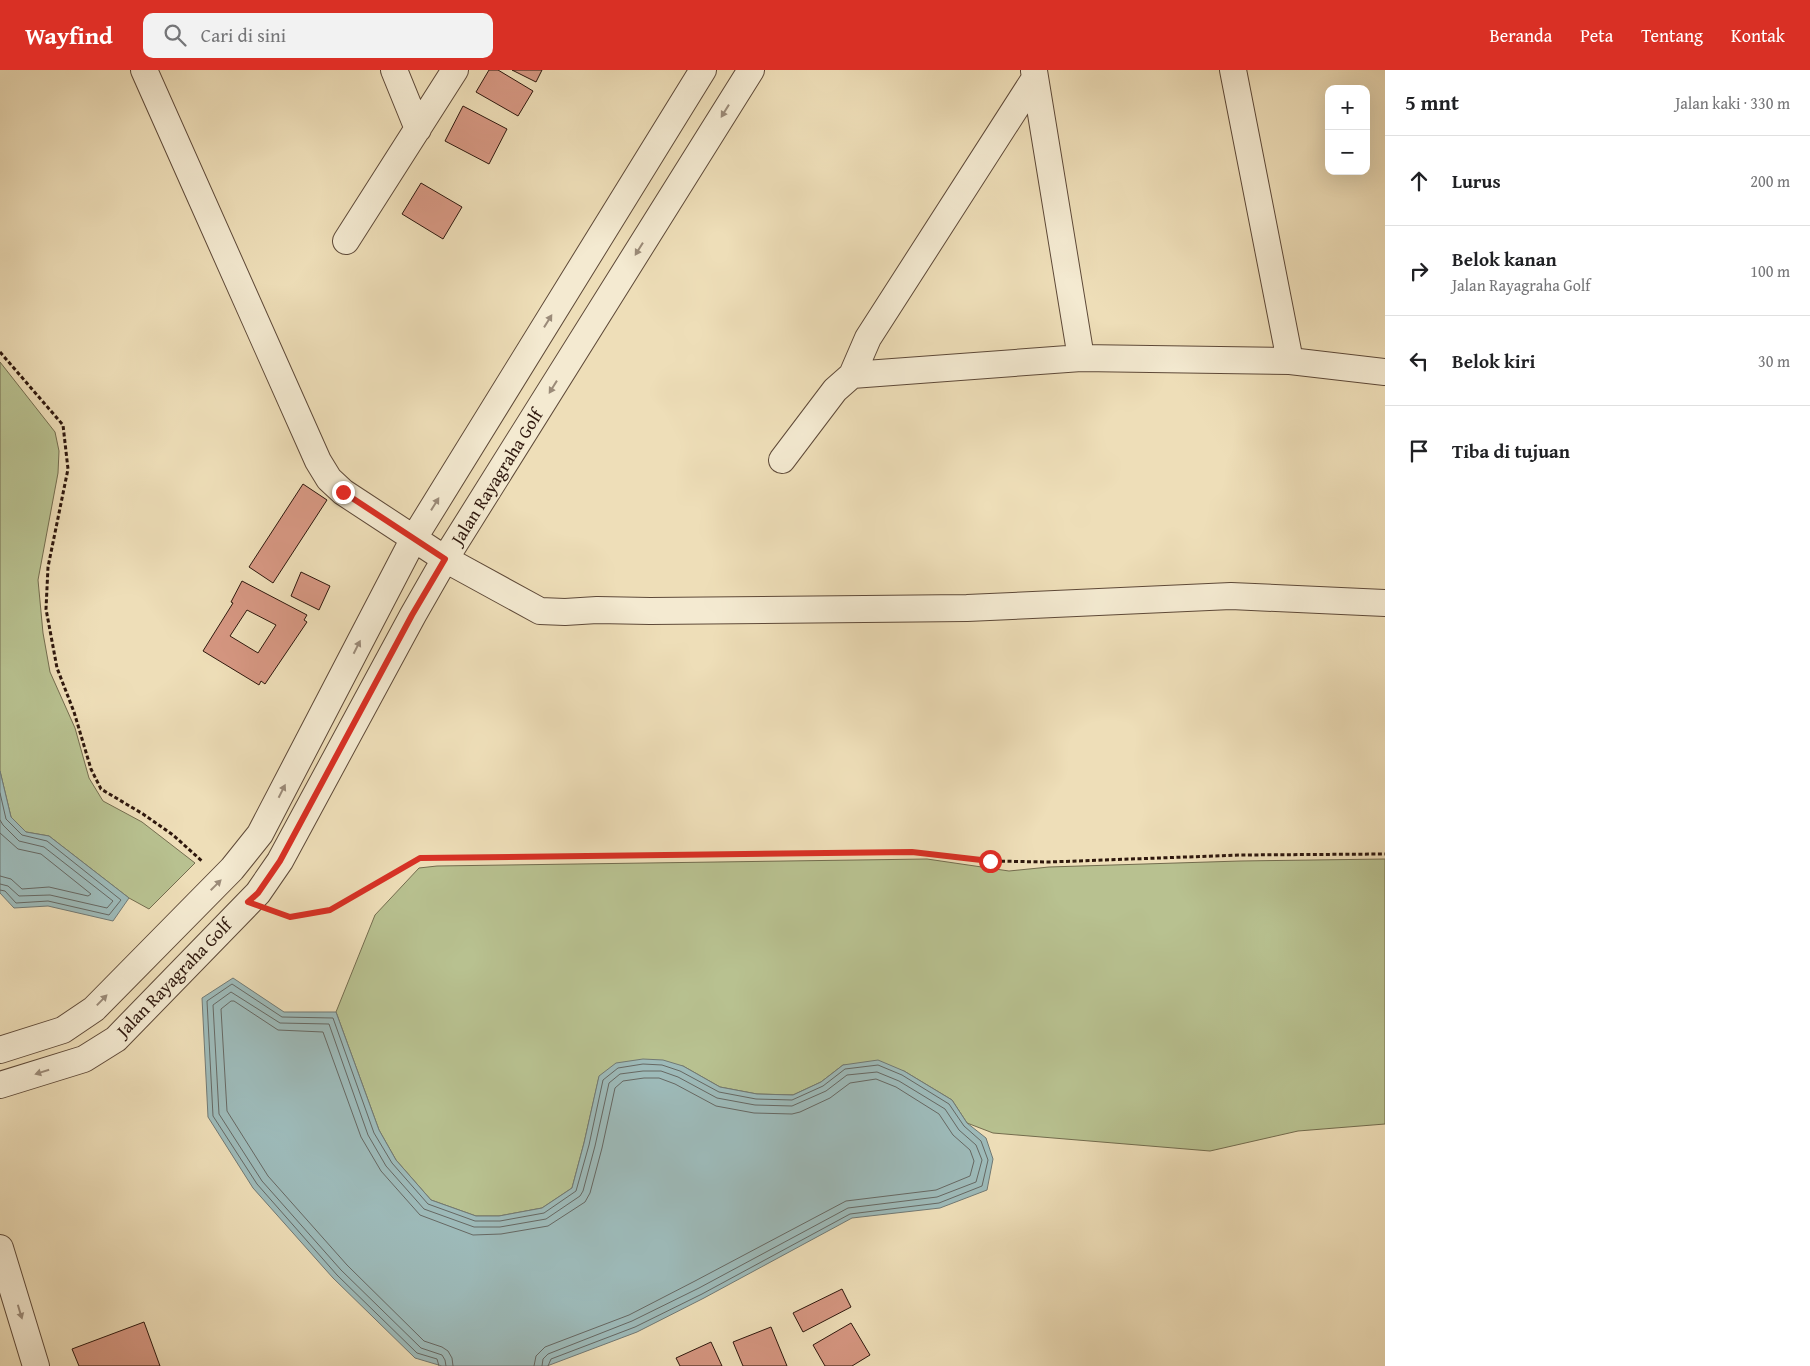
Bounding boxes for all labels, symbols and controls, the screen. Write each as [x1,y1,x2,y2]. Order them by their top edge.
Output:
search box [143,13,493,58]
text: Wayfind [25,18,113,53]
icon: search [161,21,189,49]
text: Cari di sini [201,21,286,49]
text: Beranda [1490,22,1552,49]
text: Peta [1580,22,1613,49]
text: Tentang [1641,22,1703,49]
text: Kontak [1731,22,1785,49]
map controls [1325,85,1370,175]
button: + [1325,85,1370,130]
text: 5 mnt [1405,87,1459,118]
text: Jalan kaki · 330 m [1675,91,1790,115]
one-way arrow [720,105,730,118]
button: − [1325,130,1370,175]
icon: ahead [1405,167,1433,195]
text: Lurus [1452,167,1501,195]
text: 200 m [1750,169,1790,193]
one-way arrow [634,242,644,256]
text: Belok kanan [1452,245,1557,273]
icon: right [1405,257,1433,285]
text: 100 m [1750,259,1790,283]
text: Jalan Rayagraha Golf [1452,273,1590,297]
one-way arrow [543,314,553,328]
icon: left [1405,347,1433,375]
text: Belok kiri [1452,347,1535,375]
text: 30 m [1758,349,1790,373]
one-way arrow [548,380,557,393]
street label: Jalan Rayagraha Golf [443,402,550,552]
icon: arrive [1405,437,1433,465]
text: Tiba di tujuan [1452,437,1570,465]
route end [332,481,355,504]
one-way arrow [430,497,439,510]
one-way arrow [353,639,361,654]
one-way arrow [278,784,287,798]
route start [979,850,1002,873]
one-way arrow [210,879,222,891]
street label: Jalan Rayagraha Golf [108,911,239,1045]
one-way arrow [96,995,108,1007]
one-way arrow [35,1068,50,1076]
one-way arrow [16,1304,24,1319]

